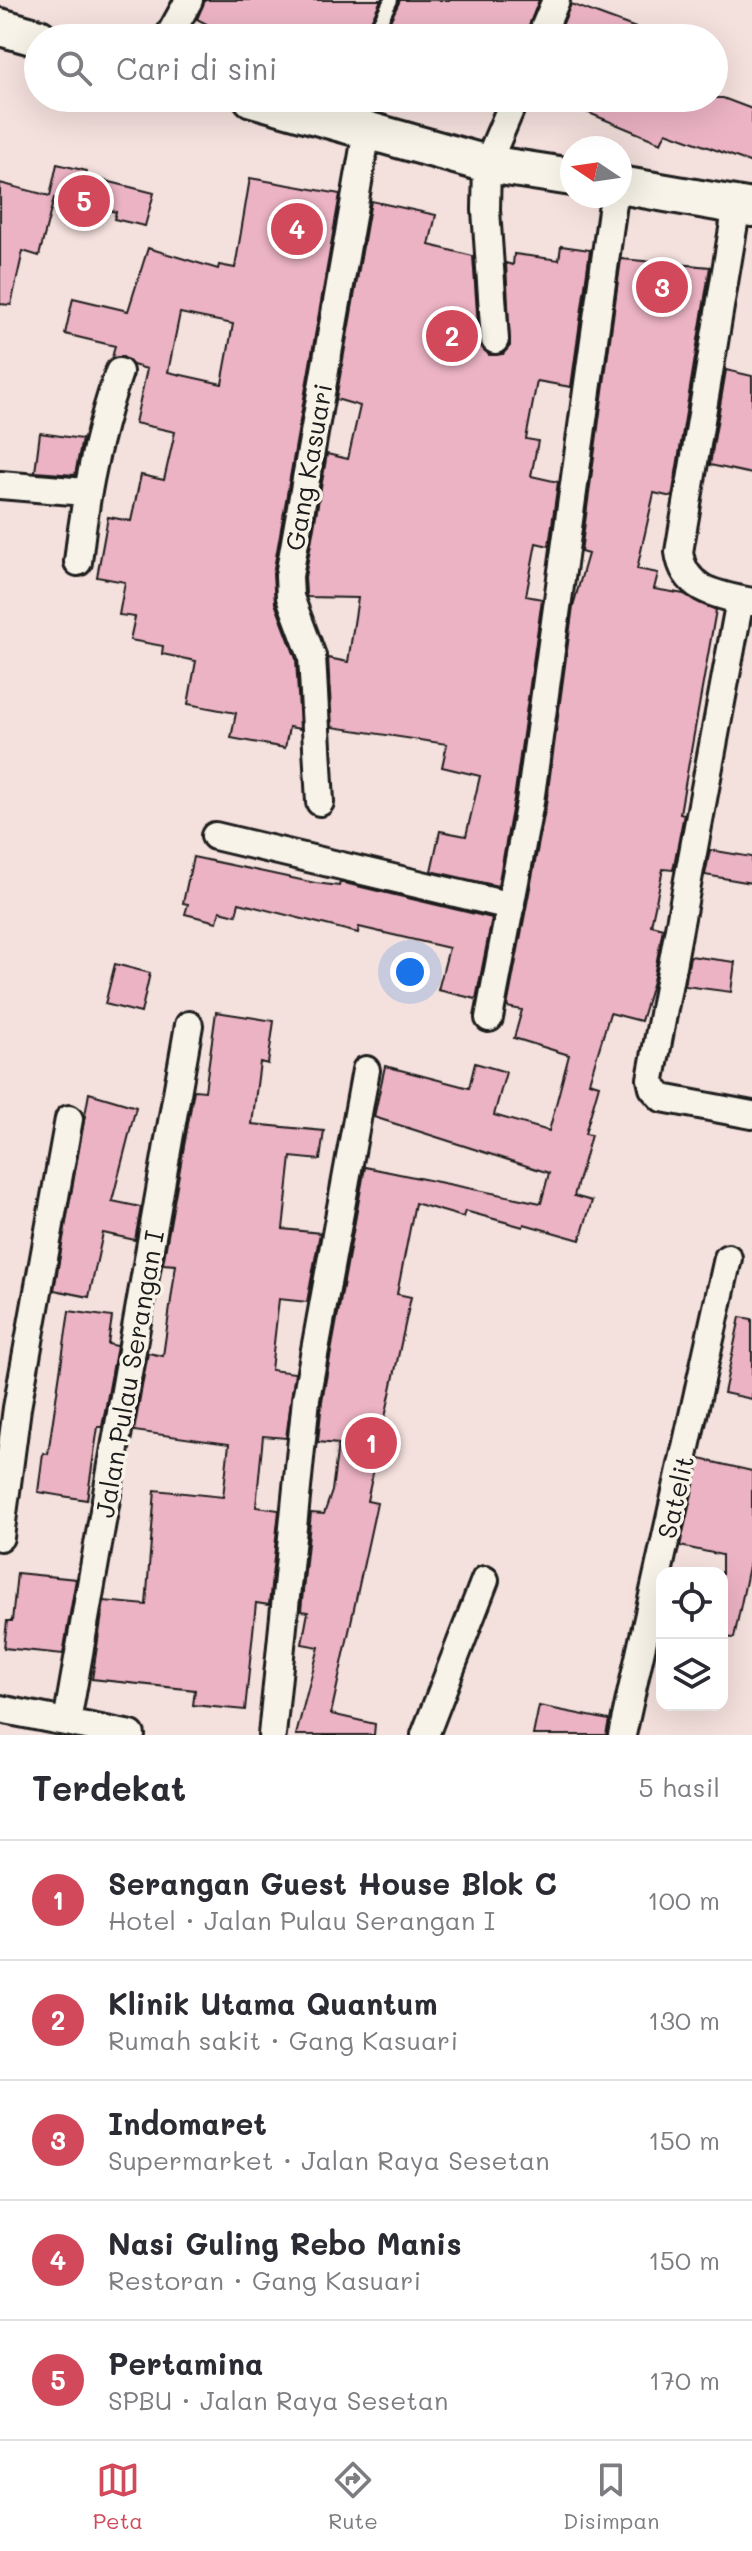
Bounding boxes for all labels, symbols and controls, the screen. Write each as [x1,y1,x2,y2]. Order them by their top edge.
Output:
search box [24,24,728,112]
icon: search [52,46,96,90]
text: Cari di sini [116,48,277,88]
north arrow [560,136,632,208]
pin: 5 [58,171,110,231]
pin: 4 [271,199,323,259]
pin: 3 [636,257,688,317]
pin: 2 [426,306,478,366]
street label: Gang Kasuari [277,381,339,553]
your location [390,952,430,992]
street label: Jalan Pulau Serangan I [87,1228,171,1520]
pin: 1 [345,1413,397,1473]
street label: Satelit [649,1452,701,1542]
map controls [656,1567,728,1711]
button: locate [656,1567,728,1639]
button: layers [656,1639,728,1711]
text: Terdekat [32,1765,186,1810]
text: 5 hasil [639,1770,720,1804]
text: Serangan Guest House Blok C [108,1863,557,1903]
text: 1 [52,1883,64,1917]
text: 100 m [647,1883,720,1917]
text: Hotel · Jalan Pulau Serangan I [108,1903,495,1937]
text: Klinik Utama Quantum [108,1983,437,2023]
text: 2 [51,2003,65,2037]
text: 130 m [648,2003,720,2037]
text: Rumah sakit · Gang Kasuari [108,2023,458,2057]
text: Indomaret [108,2103,267,2143]
text: 3 [50,2123,66,2157]
text: 150 m [648,2123,720,2157]
text: Supermarket · Jalan Raya Sesetan [108,2143,550,2177]
text: Nasi Guling Rebo Manis [108,2223,462,2263]
text: 4 [50,2243,66,2277]
text: 150 m [648,2243,720,2277]
text: Restoran · Gang Kasuari [108,2263,421,2297]
text: Pertamina [108,2343,263,2383]
text: 5 [50,2363,66,2397]
text: 170 m [649,2363,720,2397]
text: SPBU · Jalan Raya Sesetan [108,2383,448,2417]
tab: Peta [93,2458,143,2535]
tab: Rute [328,2458,378,2535]
tab: Disimpan [563,2458,659,2535]

